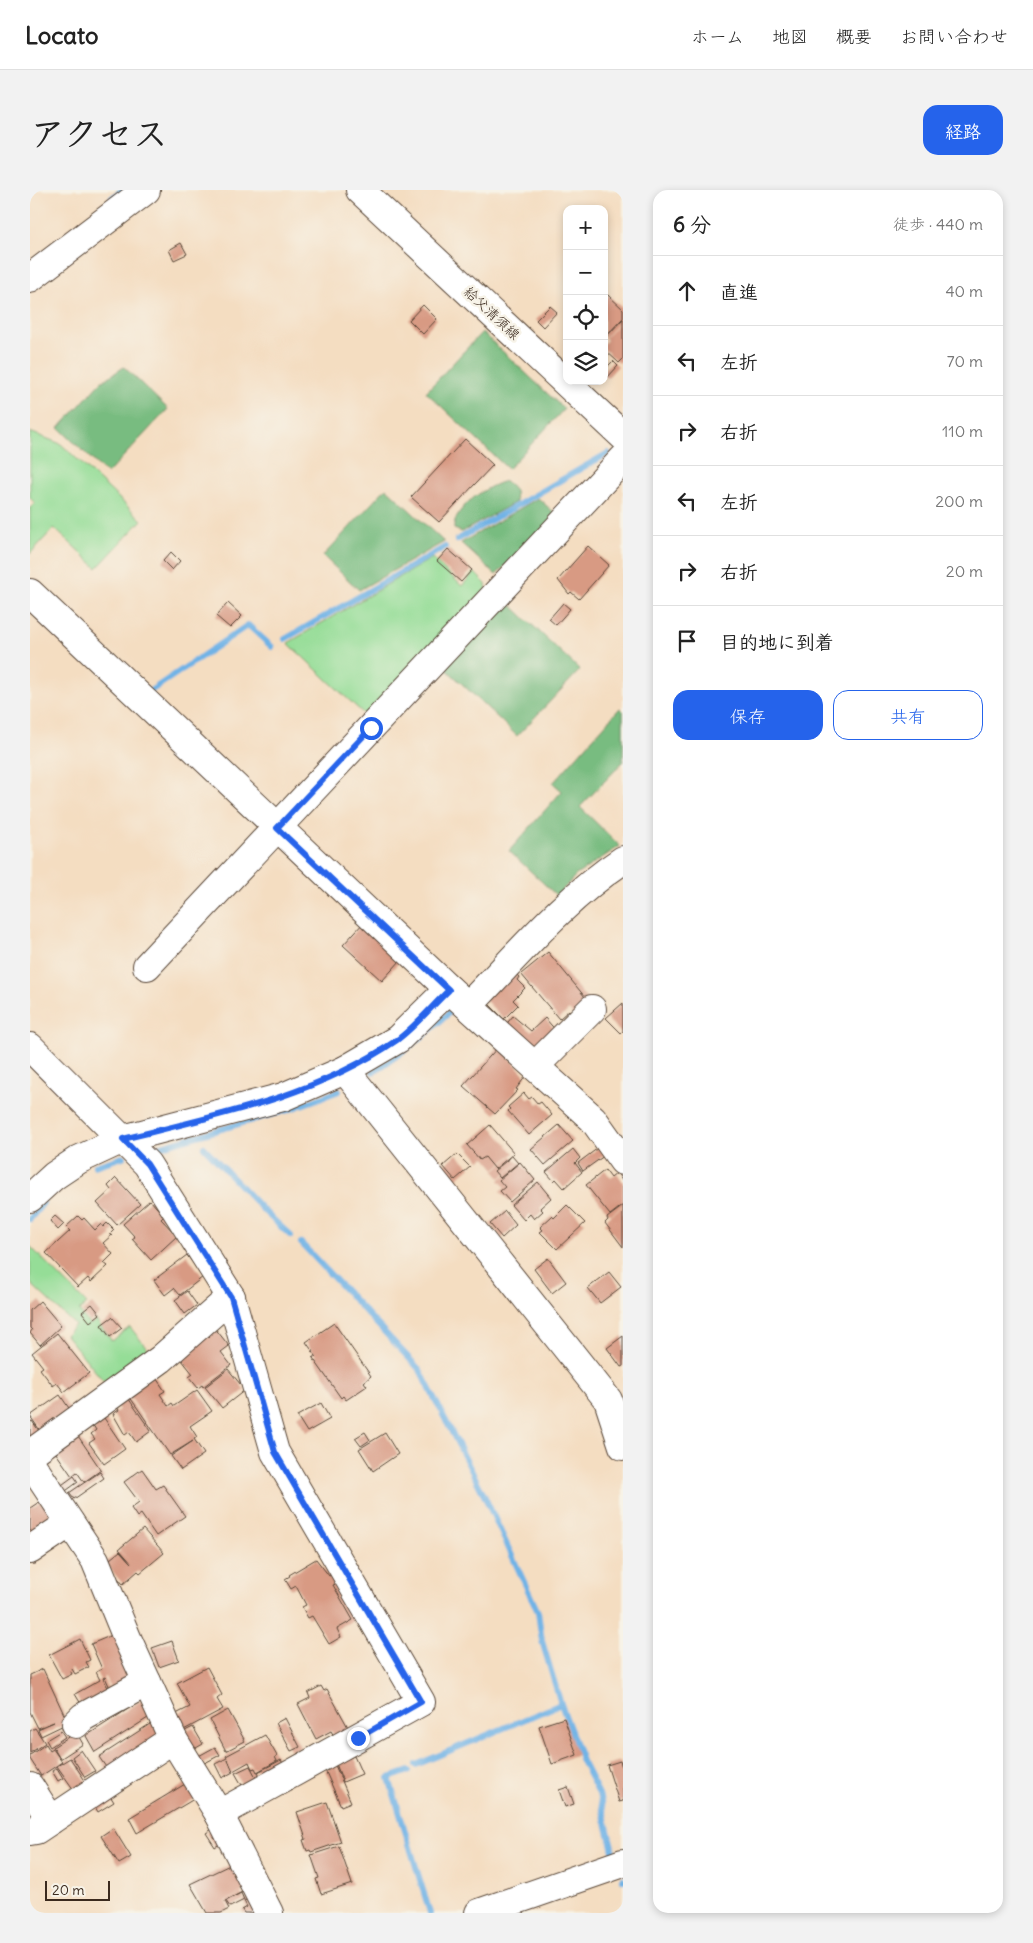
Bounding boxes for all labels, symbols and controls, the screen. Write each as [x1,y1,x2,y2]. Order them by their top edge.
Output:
text: Locato [25,20,99,50]
text: ホーム [691,25,744,48]
text: 地図 [772,25,808,48]
text: 概要 [836,25,872,48]
text: お問い合わせ [900,25,1008,48]
button: 経路 [923,105,1003,155]
text: アクセス [30,111,168,155]
map controls [563,205,608,385]
button: + [563,205,608,250]
text: 6 分 [673,211,711,238]
text: 徒歩 · 440 m [893,214,983,234]
button: − [563,250,608,295]
icon: ahead [673,277,701,305]
text: 直進 [720,280,758,304]
text: 40 m [945,281,983,301]
street label: 給父清須線 [460,283,524,343]
button: locate [563,295,608,340]
button: layers [563,340,608,385]
icon: left [673,347,701,375]
text: 左折 [720,350,758,374]
text: 70 m [947,351,983,371]
icon: right [673,417,701,445]
text: 右折 [720,420,758,444]
text: 110 m [942,421,983,441]
icon: left [673,487,701,515]
text: 左折 [720,490,758,514]
text: 200 m [935,491,983,511]
icon: right [673,557,701,585]
text: 右折 [720,560,758,584]
text: 20 m [946,561,983,581]
icon: arrive [673,627,701,655]
text: 目的地に到着 [720,630,834,654]
button: 保存 [673,690,823,740]
button: 共有 [833,690,983,740]
route start [360,717,383,740]
route end [347,1727,370,1750]
scale bar [45,1878,110,1901]
text: 20 m [52,1881,85,1899]

